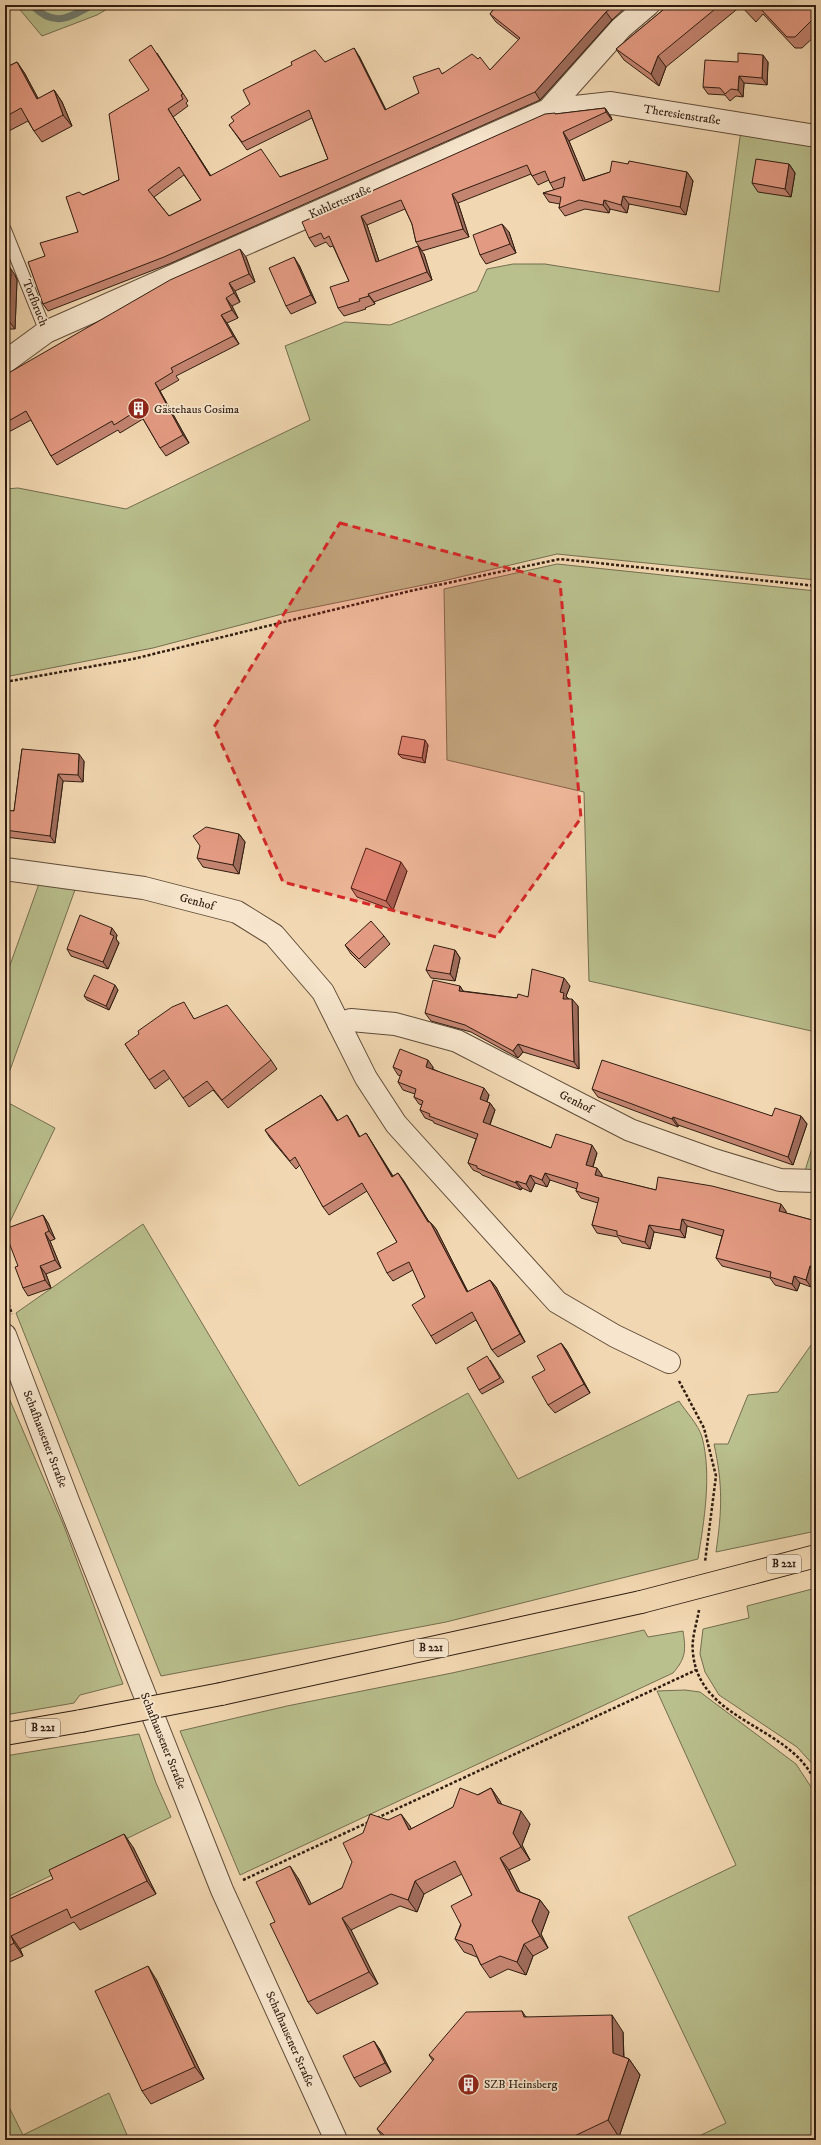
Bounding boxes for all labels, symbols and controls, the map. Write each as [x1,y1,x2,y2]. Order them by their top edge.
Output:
street label: Theresienstraße [642,102,722,128]
street label: Kuhlertstraße [306,182,374,222]
street label: Torfbruch [19,277,51,329]
building icon: Gästehaus Cosima [125,396,151,422]
place label: Gästehaus Cosima [154,402,240,417]
street label: Genhof [178,890,218,914]
street label: Genhof [557,1087,597,1118]
street label: Schafhausener Straße [20,1388,70,1490]
road number: B 221 [767,1555,801,1573]
road number: B 221 [414,1639,448,1657]
street label: Schafhausener Straße [137,1690,189,1792]
road number: B 221 [26,1719,60,1737]
street label: Schafhausener Straße [262,1989,318,2089]
building icon: SZB Heinsberg [456,2071,482,2097]
place label: SZB Heinsberg [484,2077,557,2092]

